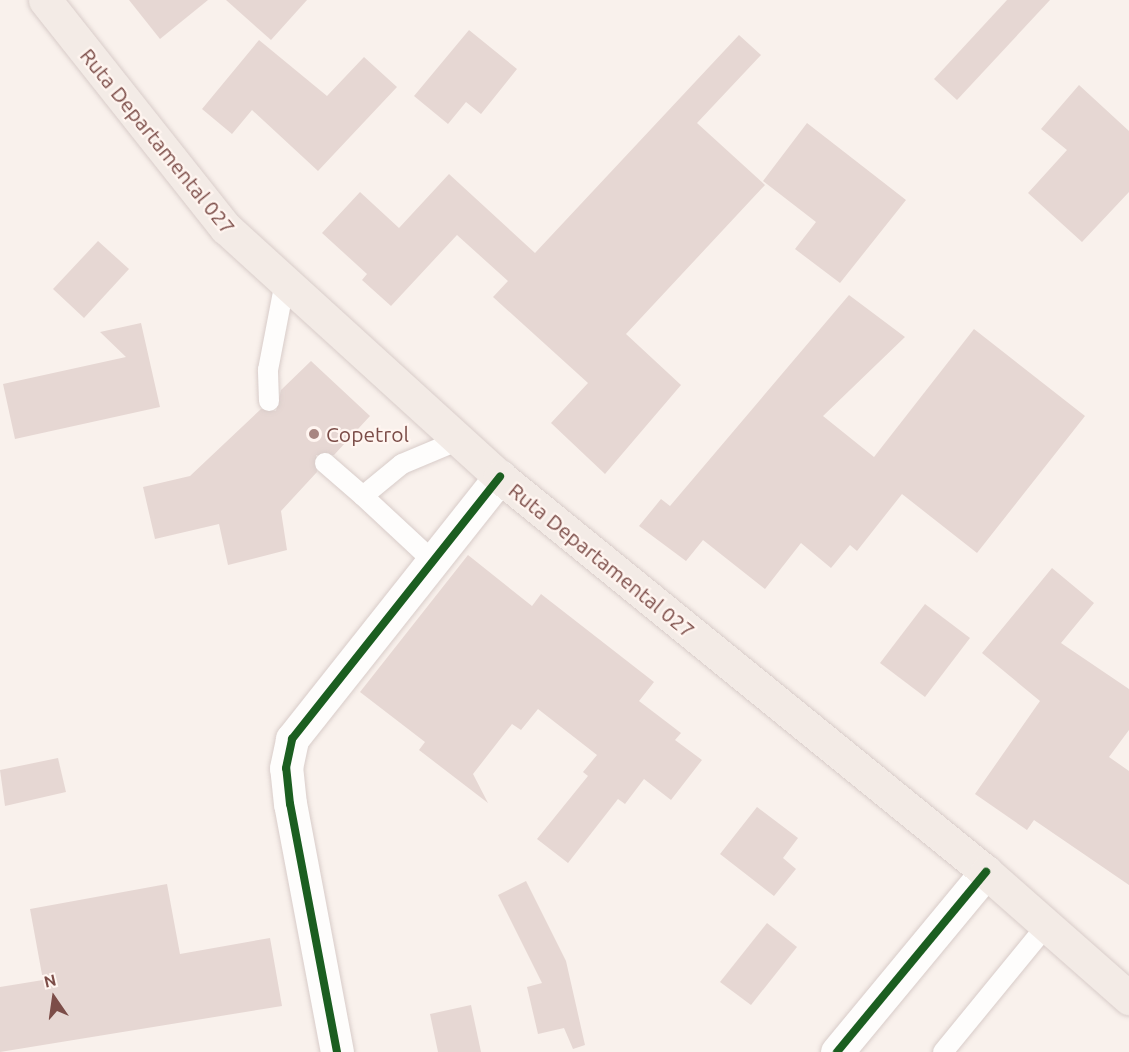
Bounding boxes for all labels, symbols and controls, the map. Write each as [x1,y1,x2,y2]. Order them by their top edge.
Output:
street label: Ruta Departamental 027 [75,43,241,239]
place label: Copetrol [326,421,409,447]
marker: Copetrol [307,427,321,441]
street label: Ruta Departamental 027 [504,477,700,643]
north arrow [24,968,84,1028]
text: N [42,970,58,991]

